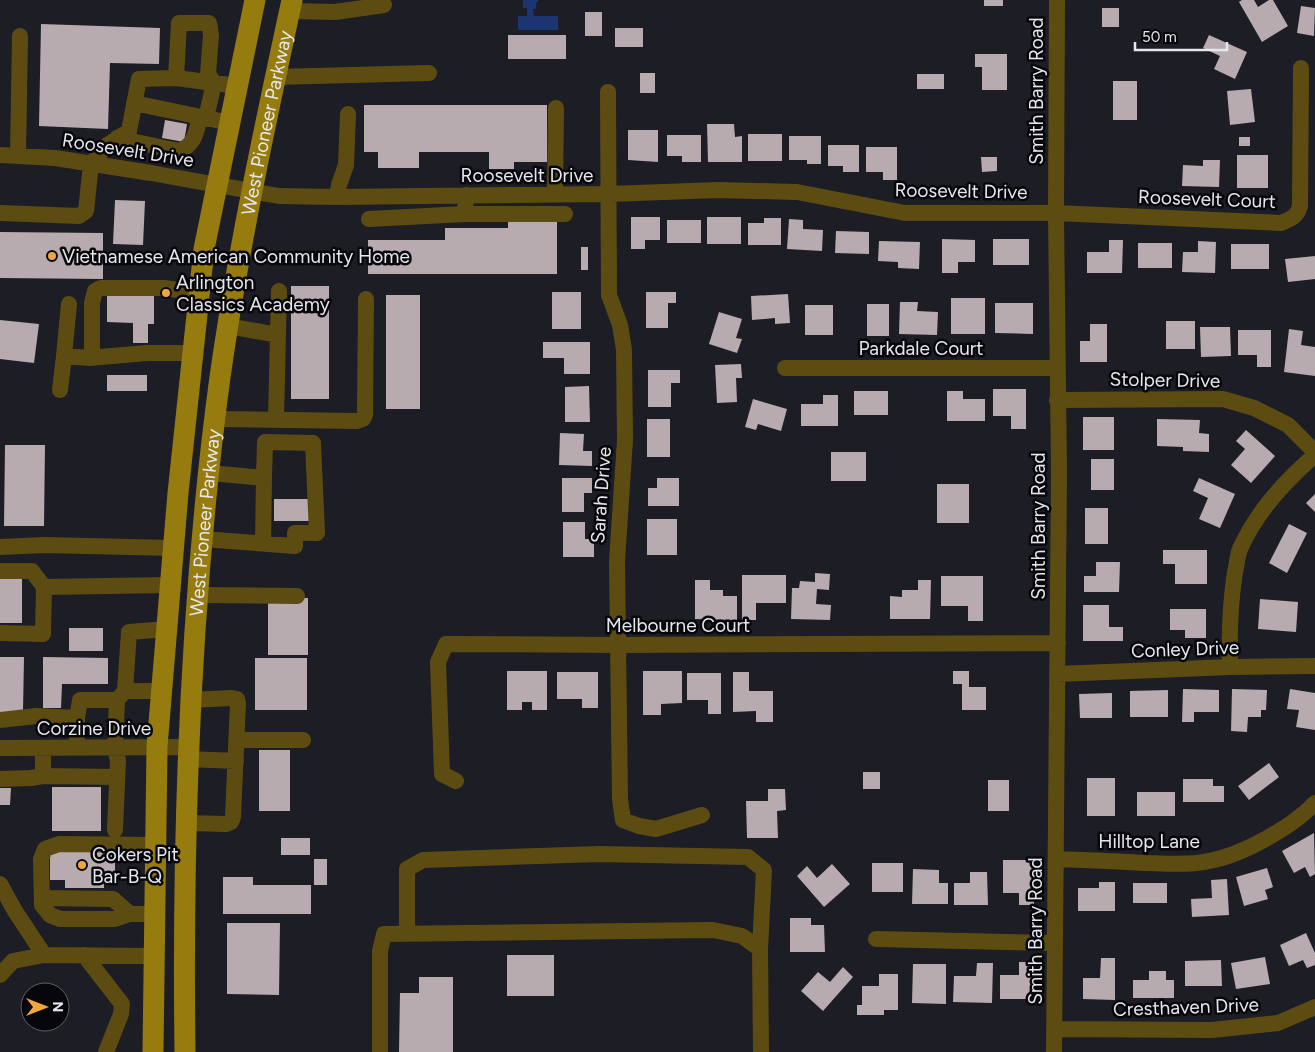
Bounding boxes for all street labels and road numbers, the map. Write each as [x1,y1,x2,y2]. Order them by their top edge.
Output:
street label: Smith Barry Road [1025,17,1048,165]
street label: West Pioneer Parkway [236,28,297,217]
street label: Roosevelt Drive [61,128,195,172]
street label: Roosevelt Drive [461,164,593,187]
street label: Roosevelt Drive [894,178,1028,204]
street label: Roosevelt Court [1138,185,1276,213]
street label: Parkdale Court [859,337,983,360]
street label: Stolper Drive [1109,368,1221,392]
street label: West Pioneer Parkway [184,428,225,617]
street label: Sarah Drive [586,446,616,544]
street label: Smith Barry Road [1027,452,1050,600]
street label: Melbourne Court [606,614,750,637]
street label: Conley Drive [1131,636,1239,662]
street label: Corzine Drive [37,717,151,740]
street label: Hilltop Lane [1098,830,1200,853]
street label: Smith Barry Road [1024,857,1047,1005]
street label: Cresthaven Drive [1113,993,1259,1021]

